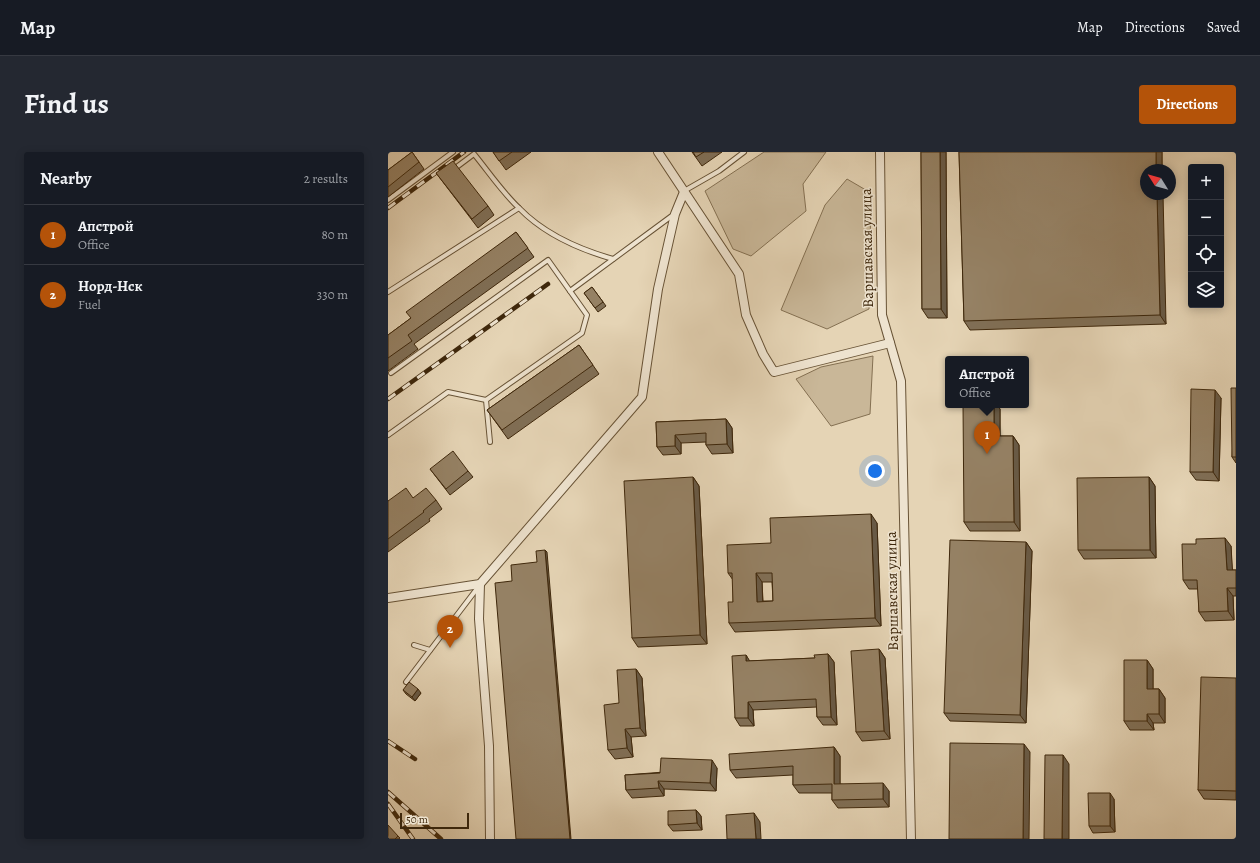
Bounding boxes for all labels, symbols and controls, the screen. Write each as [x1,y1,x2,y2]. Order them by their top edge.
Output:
text: Map [20,15,55,41]
text: Map [1077,18,1103,37]
text: Directions [1125,18,1185,37]
text: Saved [1207,18,1240,37]
text: Find us [24,85,109,123]
button: Directions [1139,85,1236,124]
north arrow [1140,164,1176,200]
map controls [1188,164,1224,308]
button: + [1188,164,1224,200]
text: Nearby [40,167,91,190]
text: 2 results [304,170,348,187]
street label: Варшавская улица [856,188,878,308]
button: − [1188,200,1224,236]
text: Апстрой [78,216,134,236]
text: 1 [51,226,55,243]
text: 80 m [321,226,348,243]
text: Office [78,236,110,253]
button: locate [1188,236,1224,272]
button: layers [1188,272,1224,308]
text: Норд-Нск [78,276,143,296]
text: 2 [50,286,56,303]
text: 330 m [317,286,348,303]
text: Fuel [78,296,101,313]
popup [945,356,1029,408]
text: Апстрой [959,364,1015,384]
text: Office [959,384,991,401]
pin: 1 [974,421,1000,454]
your location [865,461,885,481]
street label: Варшавская улица [881,531,903,651]
pin: 2 [437,615,463,648]
scale bar [400,811,469,830]
text: 50 m [406,812,428,827]

